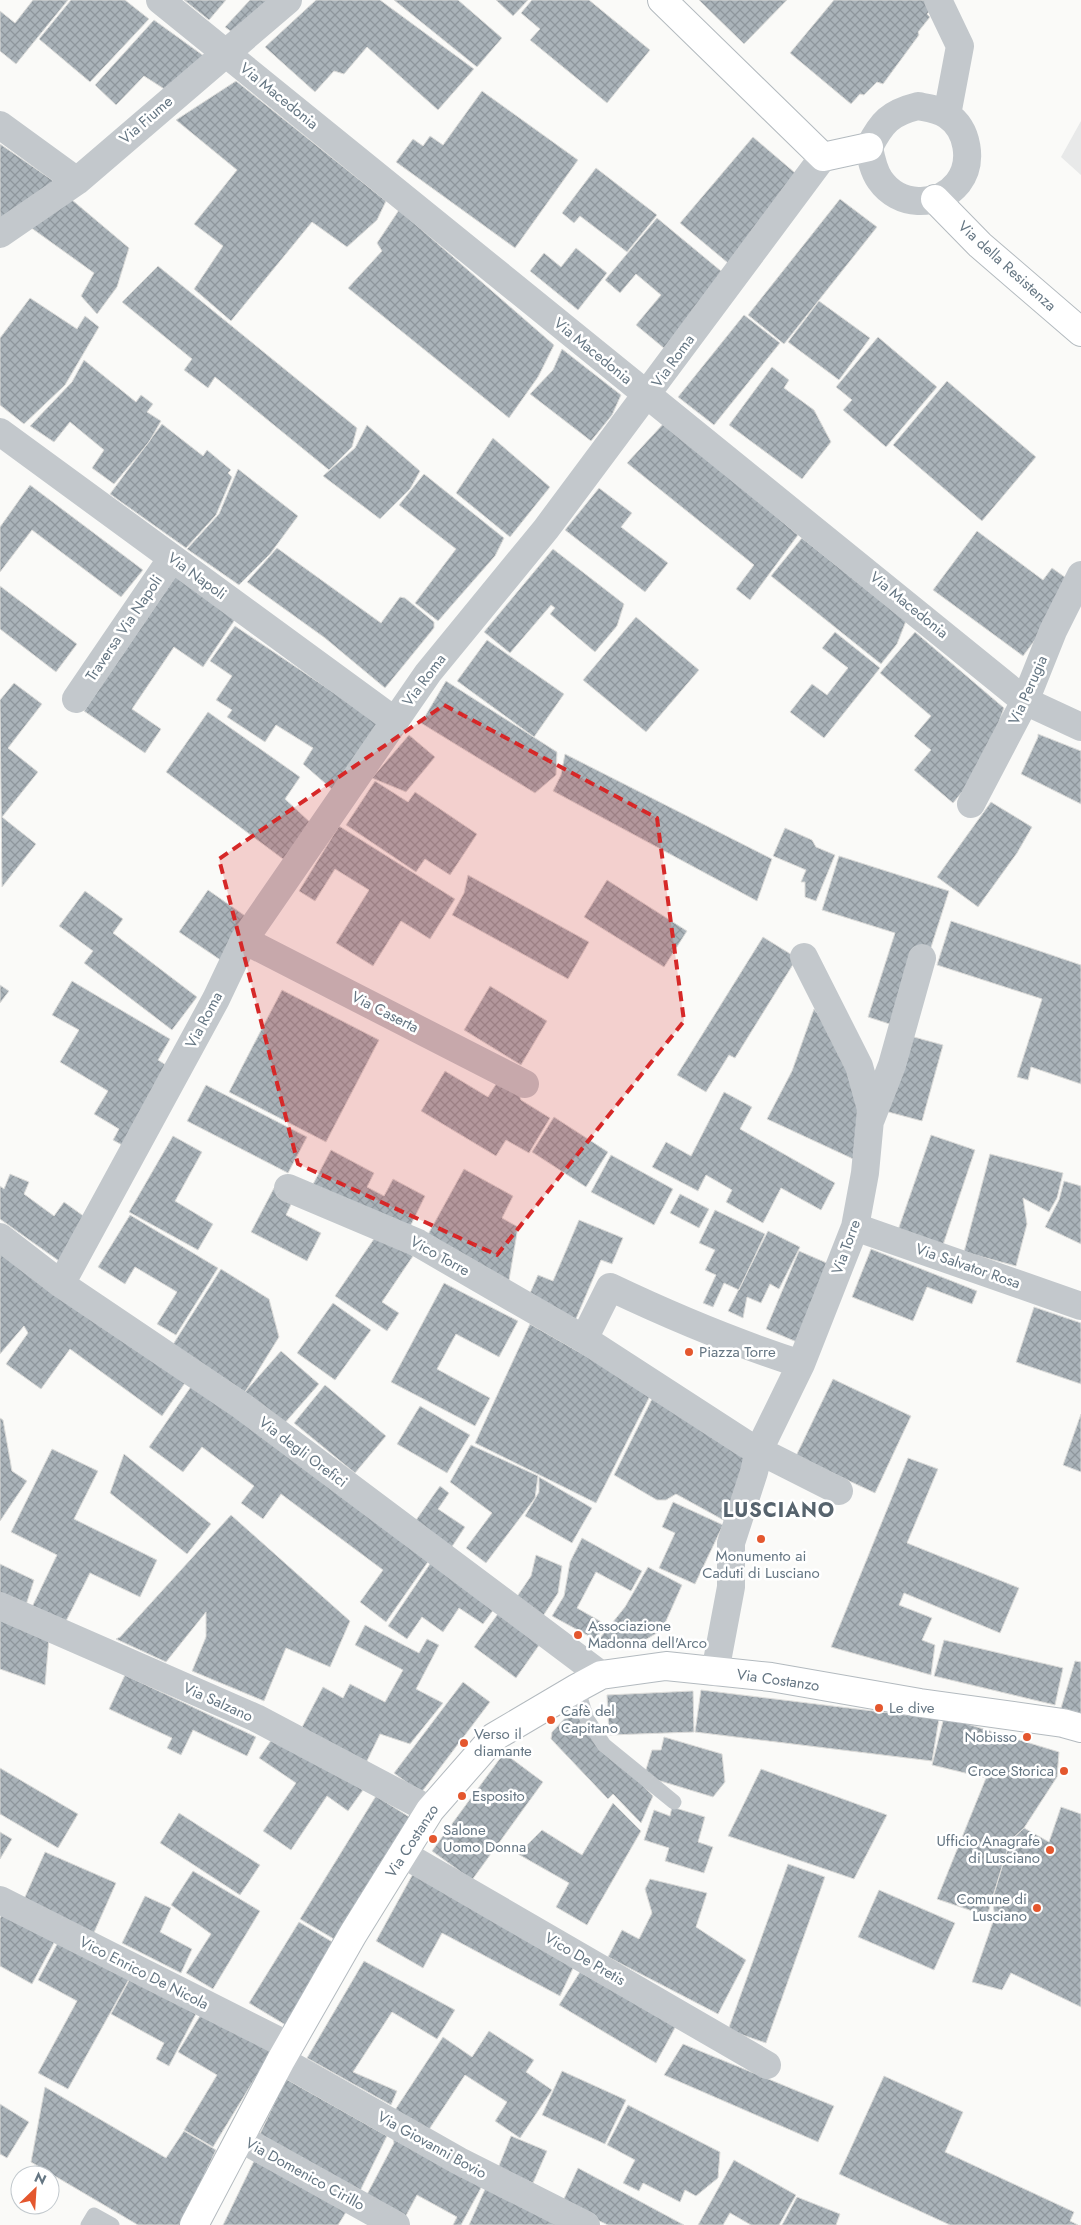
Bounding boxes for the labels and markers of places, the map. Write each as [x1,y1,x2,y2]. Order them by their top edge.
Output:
place label: Piazza Torre [699,1341,776,1363]
marker: Piazza Torre [683,1346,695,1358]
marker: Monumento ai Caduti di Lusciano [755,1533,767,1545]
place label: Monumento ai Caduti di Lusciano [702,1545,820,1584]
place label: Associazione Madonna dell'Arco [588,1615,707,1654]
marker: Associazione Madonna dell'Arco [572,1629,584,1641]
place label: Le dive [889,1697,935,1719]
place label: Cafè del Capitano [561,1700,618,1739]
marker: Le dive [873,1702,885,1714]
marker: Cafè del Capitano [545,1714,557,1726]
place label: Verso il diamante [474,1723,532,1762]
place label: Nobisso [964,1726,1017,1748]
marker: Nobisso [1021,1731,1033,1743]
marker: Verso il diamante [458,1737,470,1749]
place label: Croce Storica [968,1760,1054,1782]
marker: Croce Storica [1058,1765,1070,1777]
place label: Esposito [472,1785,525,1807]
marker: Esposito [456,1790,468,1802]
place label: Salone Uomo Donna [443,1819,526,1858]
place label: Ufficio Anagrafe di Lusciano [936,1830,1040,1869]
marker: Salone Uomo Donna [427,1833,439,1845]
marker: Ufficio Anagrafe di Lusciano [1044,1844,1056,1856]
place label: Comune di Lusciano [956,1888,1027,1927]
marker: Comune di Lusciano [1031,1902,1043,1914]

